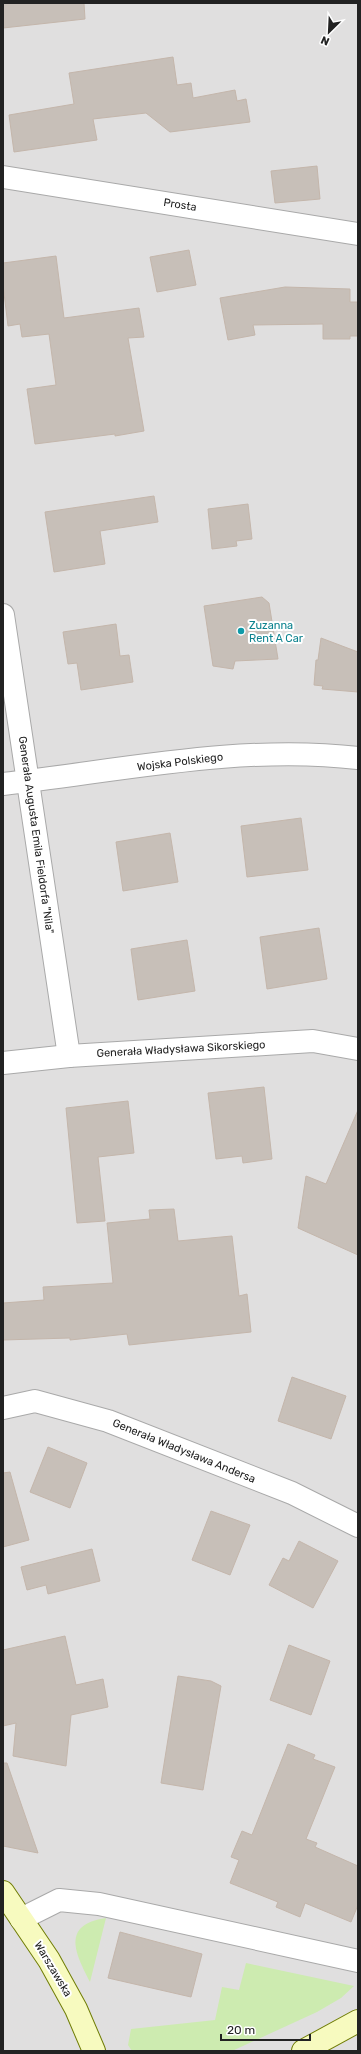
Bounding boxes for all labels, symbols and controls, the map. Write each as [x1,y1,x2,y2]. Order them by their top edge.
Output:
north arrow [309,12,349,52]
text: N [319,33,331,48]
street label: Prosta [162,196,198,214]
place label: Zuzanna Rent A Car [249,619,304,645]
marker: Zuzanna Rent A Car [236,626,246,636]
street label: Generała Augusta Emila Fieldorfa "Nila" [16,735,56,935]
street label: Wojska Polskiego [136,750,224,774]
street label: Generała Władysława Sikorskiego [96,1038,266,1060]
street label: Generała Władysława Andersa [111,1416,257,1486]
street label: Warszawska [31,1939,75,1999]
scale bar [221,2016,310,2042]
text: 20 m [227,2023,255,2037]

